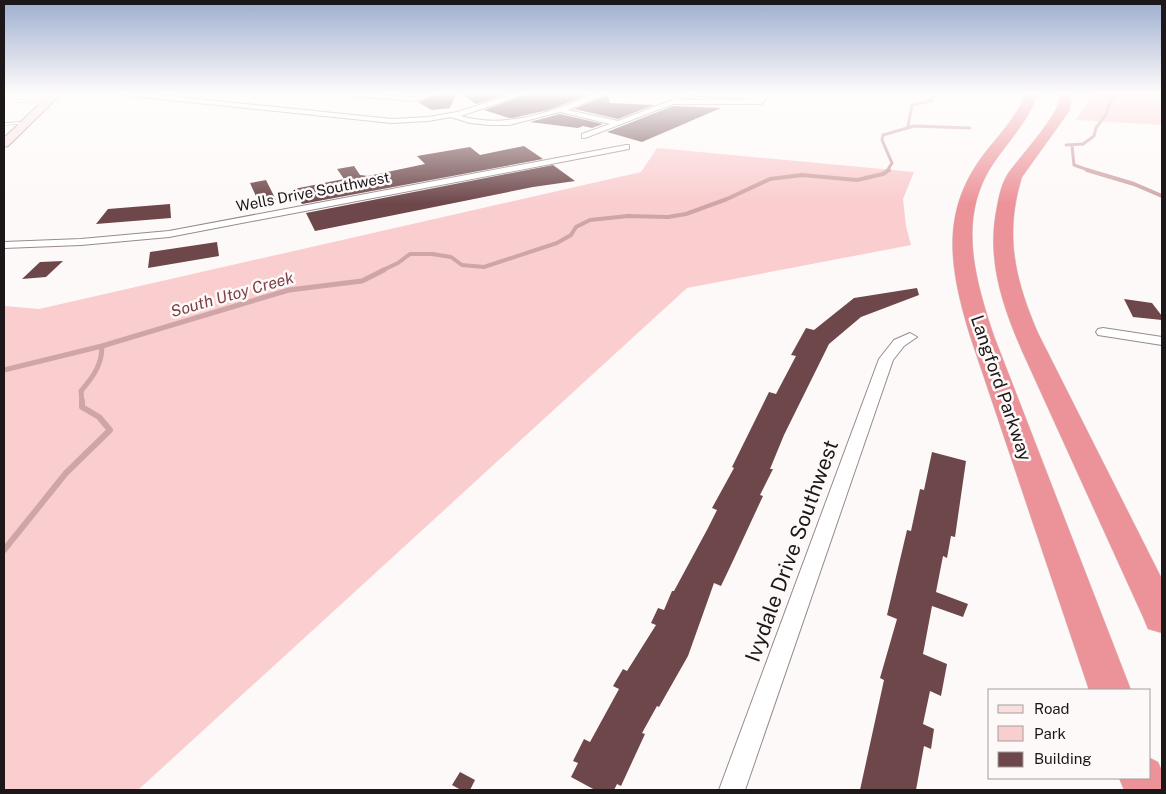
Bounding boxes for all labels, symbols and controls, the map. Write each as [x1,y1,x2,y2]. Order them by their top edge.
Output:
street label: Wells Drive Southwest [235,168,391,215]
water label: South Utoy Creek [168,268,296,321]
street label: Langford Parkway [967,312,1036,464]
street label: Ivydale Drive Southwest [740,436,843,665]
legend [988,689,1151,779]
text: Road [1034,700,1070,717]
text: Park [1034,725,1066,742]
text: Building [1034,750,1092,767]

